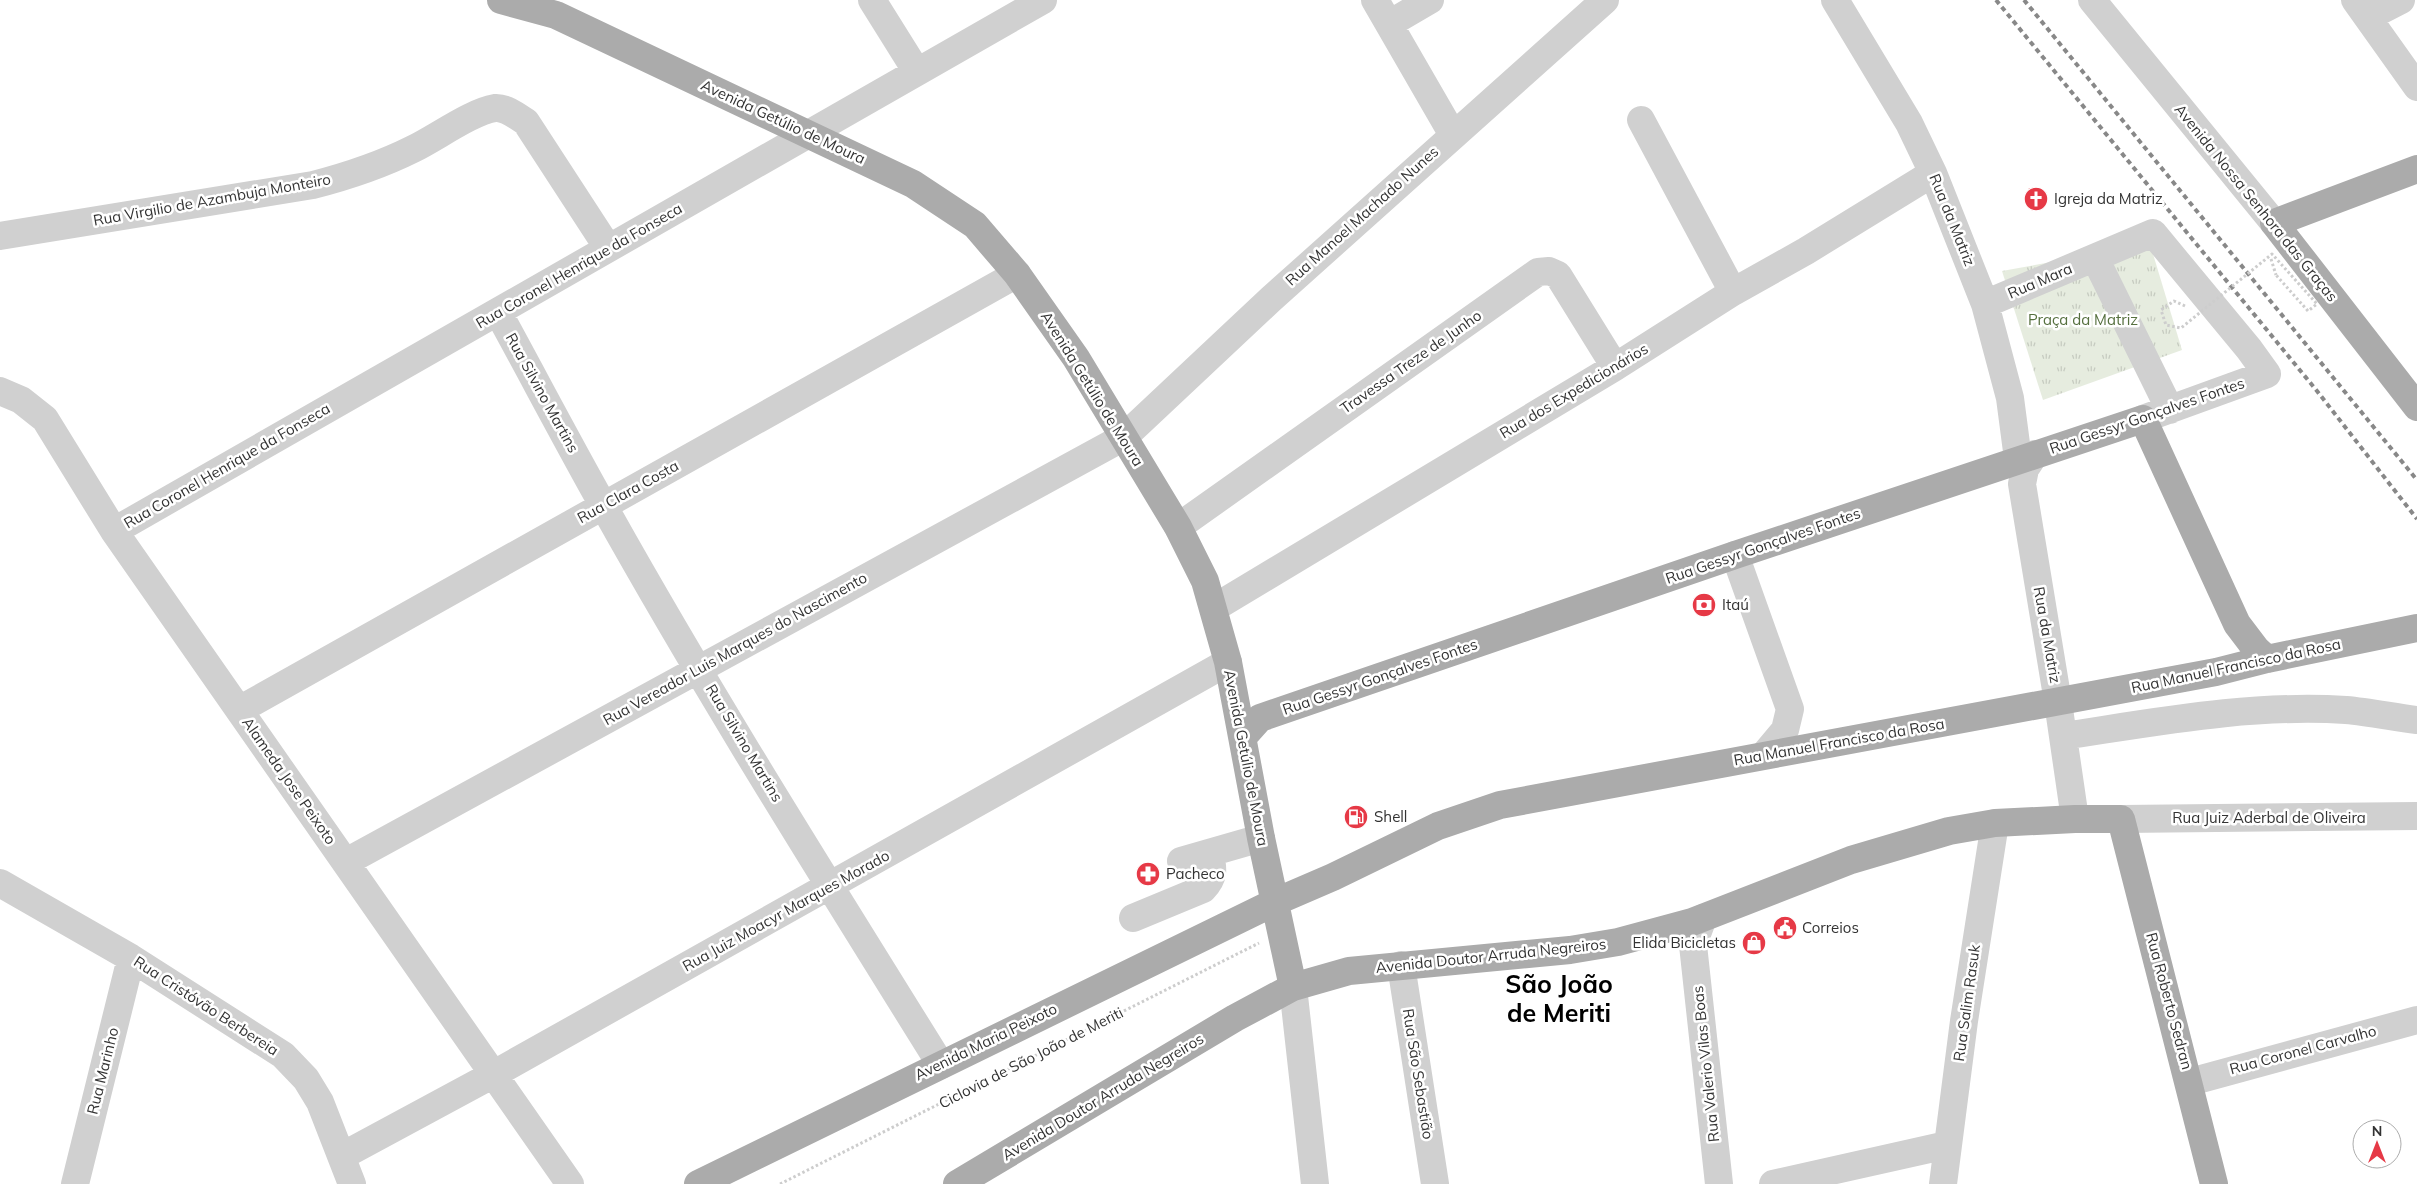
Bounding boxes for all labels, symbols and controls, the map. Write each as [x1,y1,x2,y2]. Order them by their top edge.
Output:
street label: Avenida Getúlio de Moura [698,75,868,168]
street label: Avenida Nossa Senhora das Graças [2171,100,2342,305]
street label: Rua Manoel Machado Nunes [1281,142,1442,289]
street label: Rua Virgilio de Azambuja Monteiro [92,169,332,230]
street label: Rua da Matriz [1925,171,1980,269]
church icon: Igreja da Matriz [2023,186,2049,212]
place label: Igreja da Matriz [2054,189,2163,208]
street label: Rua Coronel Henrique da Fonseca [472,199,685,333]
street label: Rua Mara [2005,258,2075,303]
street label: Travessa Treze de Junho [1336,306,1485,418]
street label: Avenida Getúlio de Moura [1037,308,1148,470]
park label: Praça da Matriz [2028,310,2138,329]
street label: Rua Silvino Martins [502,330,583,456]
street label: Rua dos Expedicionários [1496,339,1651,442]
street label: Rua Gessyr Gonçalves Fontes [2047,373,2247,458]
street label: Rua Coronel Henrique da Fonseca [120,399,333,533]
street label: Rua Clara Costa [574,456,682,527]
street label: Rua Gessyr Gonçalves Fontes [1663,503,1863,588]
street label: Rua Vereador Luis Marques do Nascimento [599,568,870,729]
street label: Rua da Matriz [2030,585,2065,685]
bank icon: Itaú [1691,592,1717,618]
place label: Itaú [1722,595,1749,614]
street label: Rua Gessyr Gonçalves Fontes [1280,634,1480,719]
street label: Rua Manuel Francisco da Rosa [2129,634,2342,697]
street label: Avenida Getúlio de Moura [1220,668,1273,848]
street label: Rua Silvino Martins [702,680,787,805]
street label: Alameda Jose Peixoto [238,713,341,848]
street label: Rua Manuel Francisco da Rosa [1732,714,1946,769]
fuel station icon: Shell [1343,804,1369,830]
place label: Shell [1374,807,1407,826]
street label: Rua Juiz Aderbal de Oliveira [2172,808,2366,827]
street label: Rua Juiz Moacyr Marques Morado [679,846,893,976]
pharmacy icon: Pacheco [1135,861,1161,887]
place label: Pacheco [1166,864,1225,883]
public building icon: Correios [1772,915,1798,941]
place label: Correios [1802,918,1859,937]
shop icon: Elida Bicicletas [1741,930,1767,956]
street label: Rua Roberto Sedran [2142,930,2197,1071]
place label: Elida Bicicletas [1633,933,1736,952]
street label: Avenida Doutor Arruda Negreiros [1375,934,1607,977]
street label: Rua Salim Rasuk [1949,943,1984,1063]
street label: Rua Cristóvão Berbereia [130,952,282,1059]
district label: São João de Meriti [1505,968,1613,1028]
street label: Rua Valerio Vilas Boas [1688,985,1723,1143]
street label: Avenida Maria Peixoto [912,999,1060,1084]
street label: Ciclovia de São João de Meriti [935,1003,1126,1112]
street label: Rua São Sebastião [1399,1007,1438,1141]
street label: Rua Coronel Carvalho [2227,1021,2378,1078]
street label: Rua Marinho [83,1025,122,1116]
street label: Avenida Doutor Arruda Negreiros [999,1029,1207,1164]
north arrow [2352,1119,2402,1169]
text: N [2372,1122,2382,1140]

